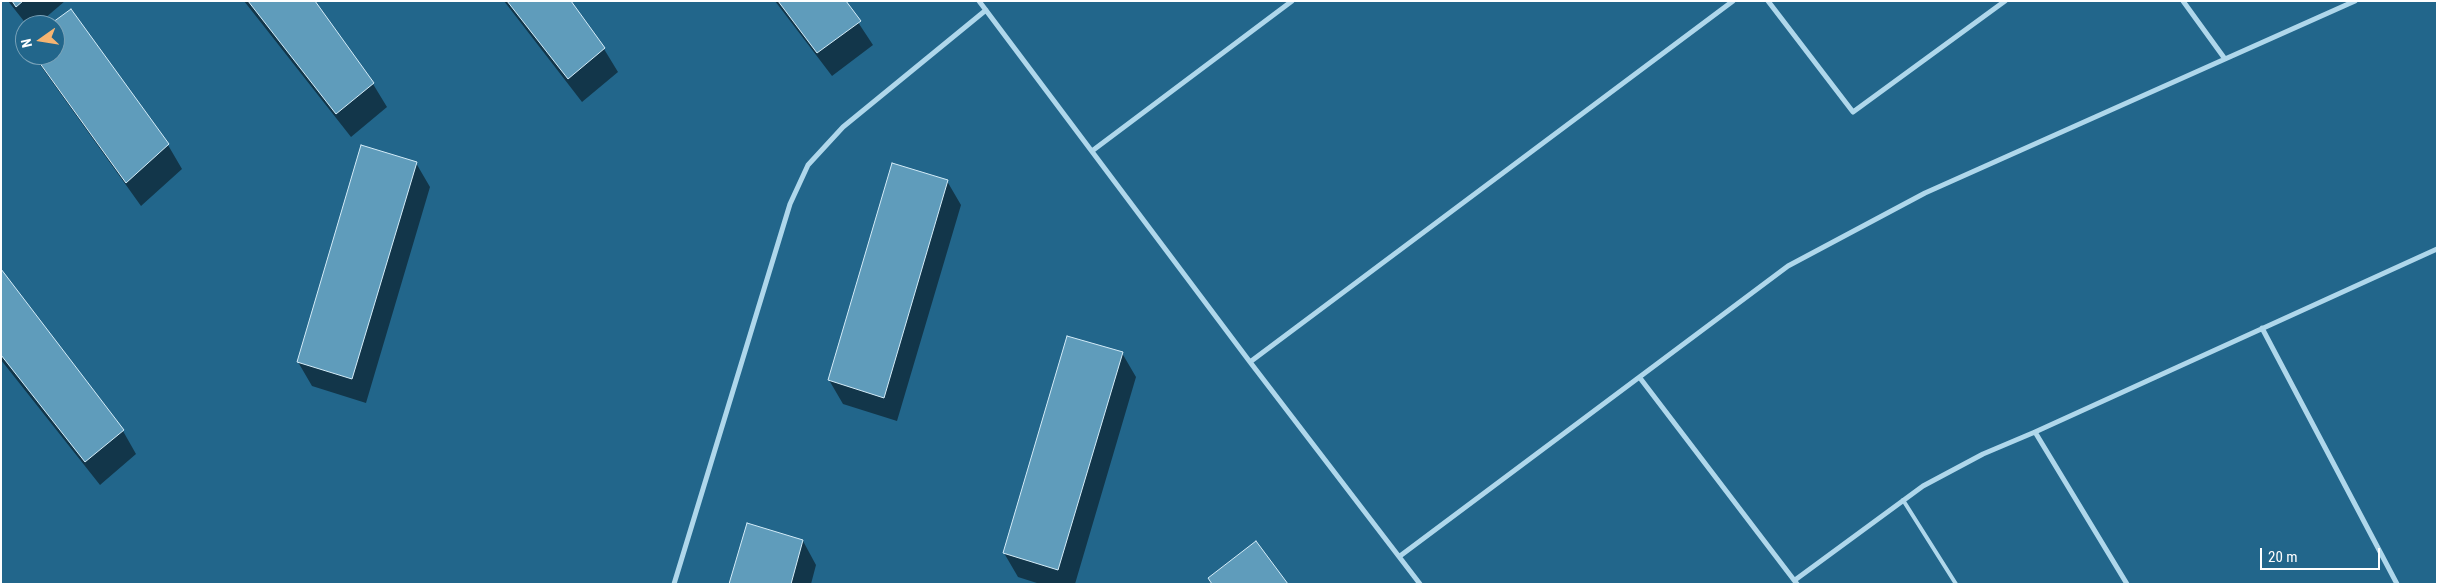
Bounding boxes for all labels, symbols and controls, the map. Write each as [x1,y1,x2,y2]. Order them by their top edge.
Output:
north arrow [15,15,65,65]
text: N [18,37,35,49]
scale bar [2263,538,2383,570]
text: 20 m [2268,548,2298,566]

